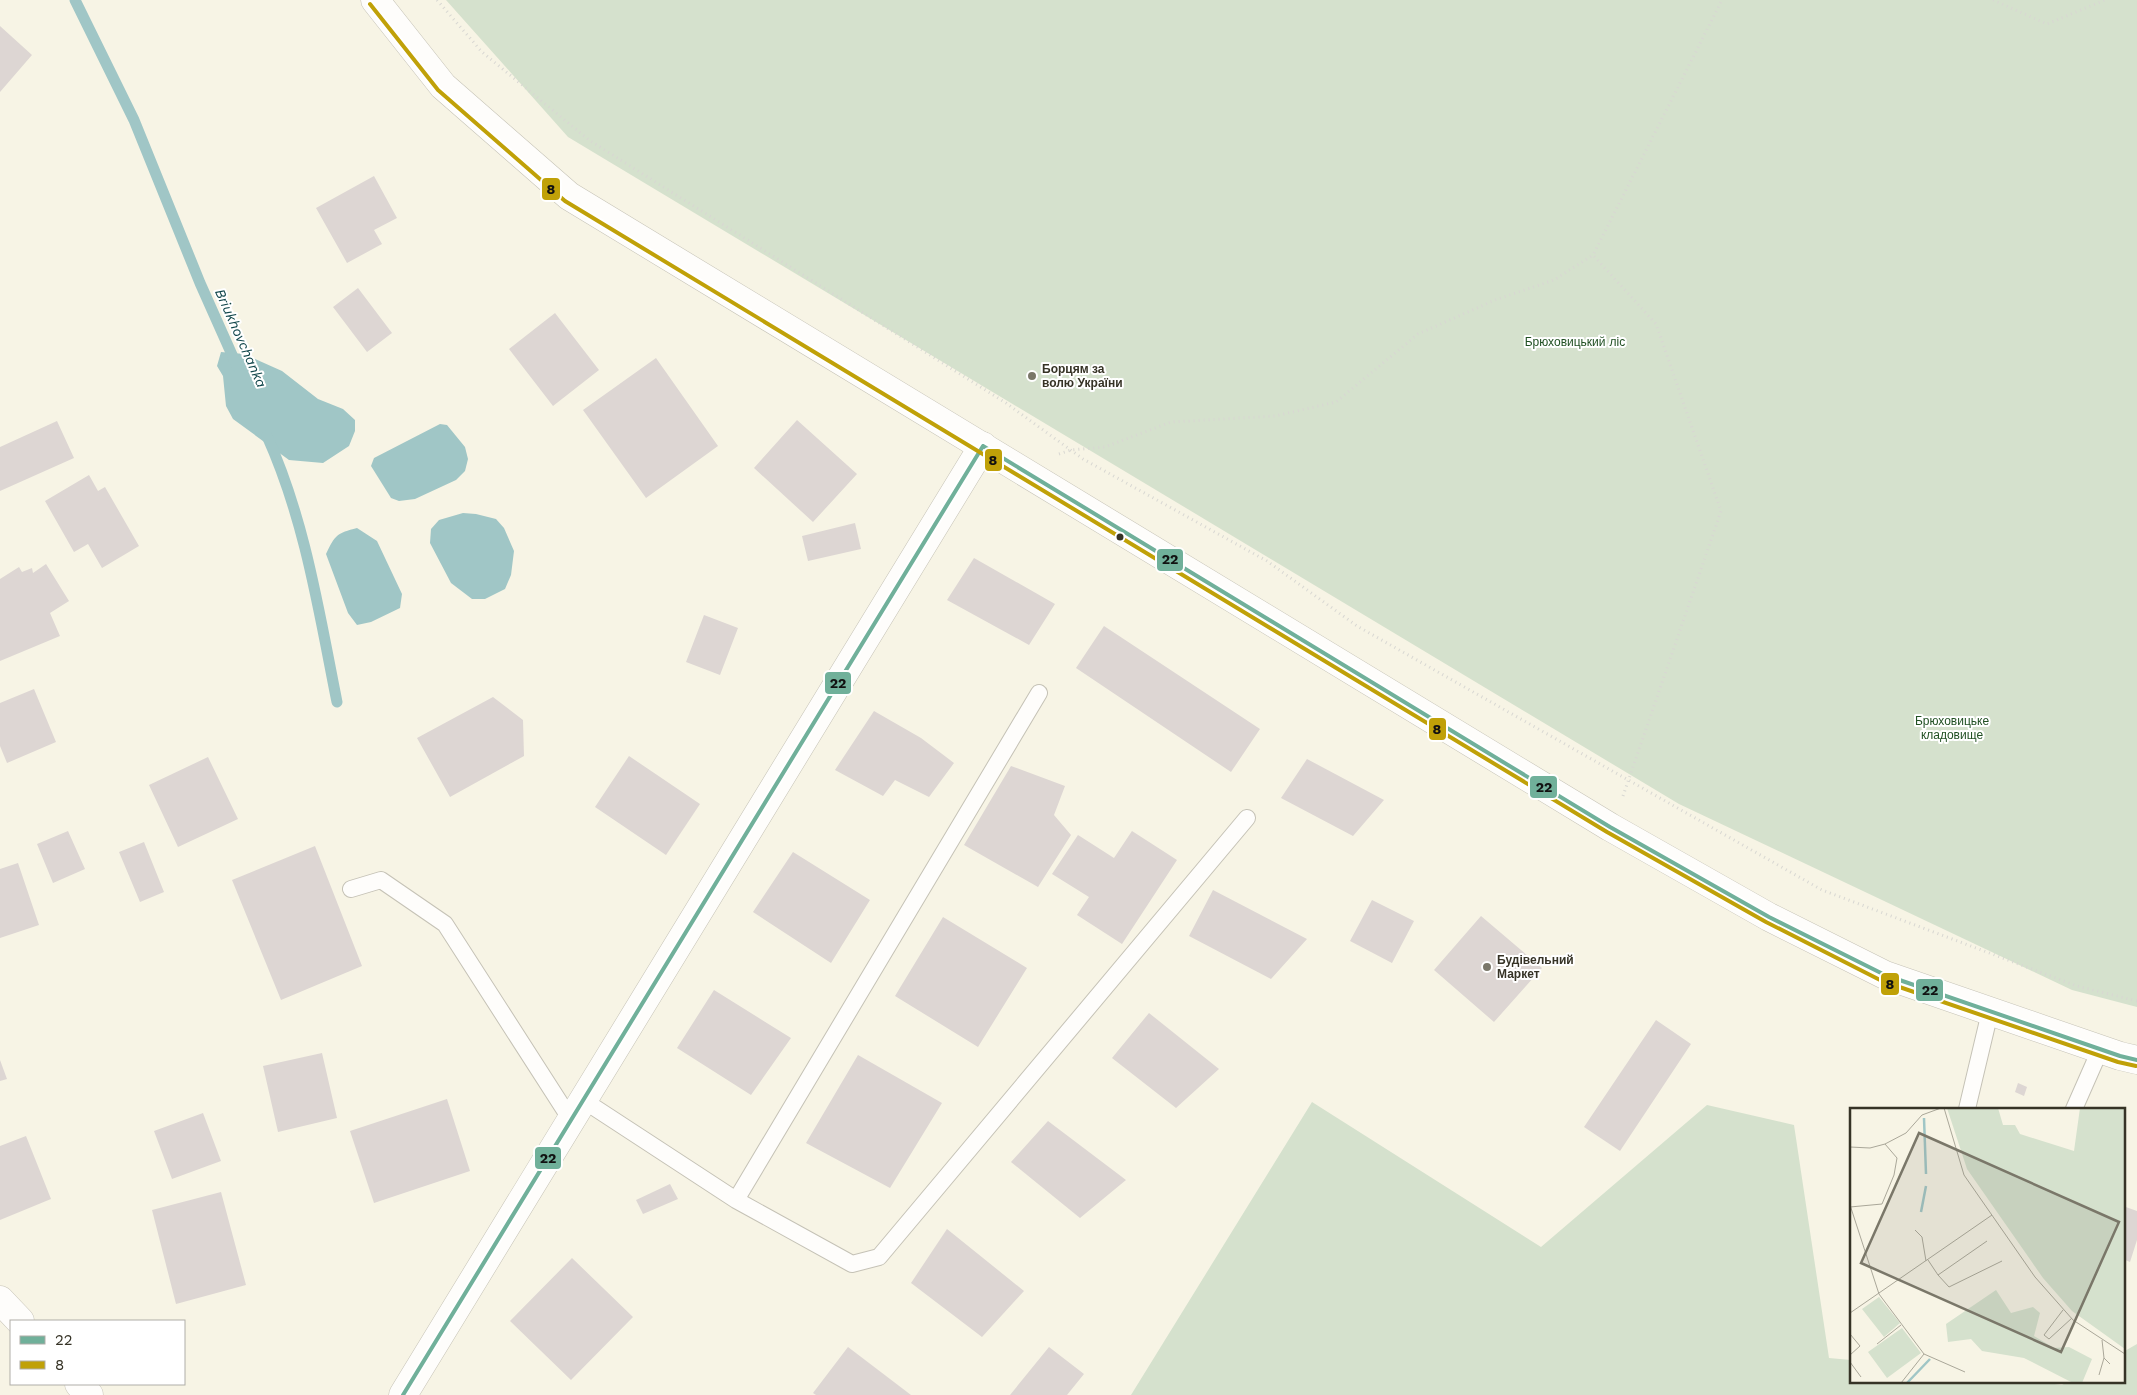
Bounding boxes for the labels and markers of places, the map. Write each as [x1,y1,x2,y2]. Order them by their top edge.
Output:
place label: Борцям за волю України [1042,362,1123,390]
marker: Борцям за волю України [1026,370,1038,382]
unlabelled marker [1115,532,1125,542]
place label: Будівельний Маркет [1497,953,1574,981]
marker: Будівельний Маркет [1481,961,1493,973]

